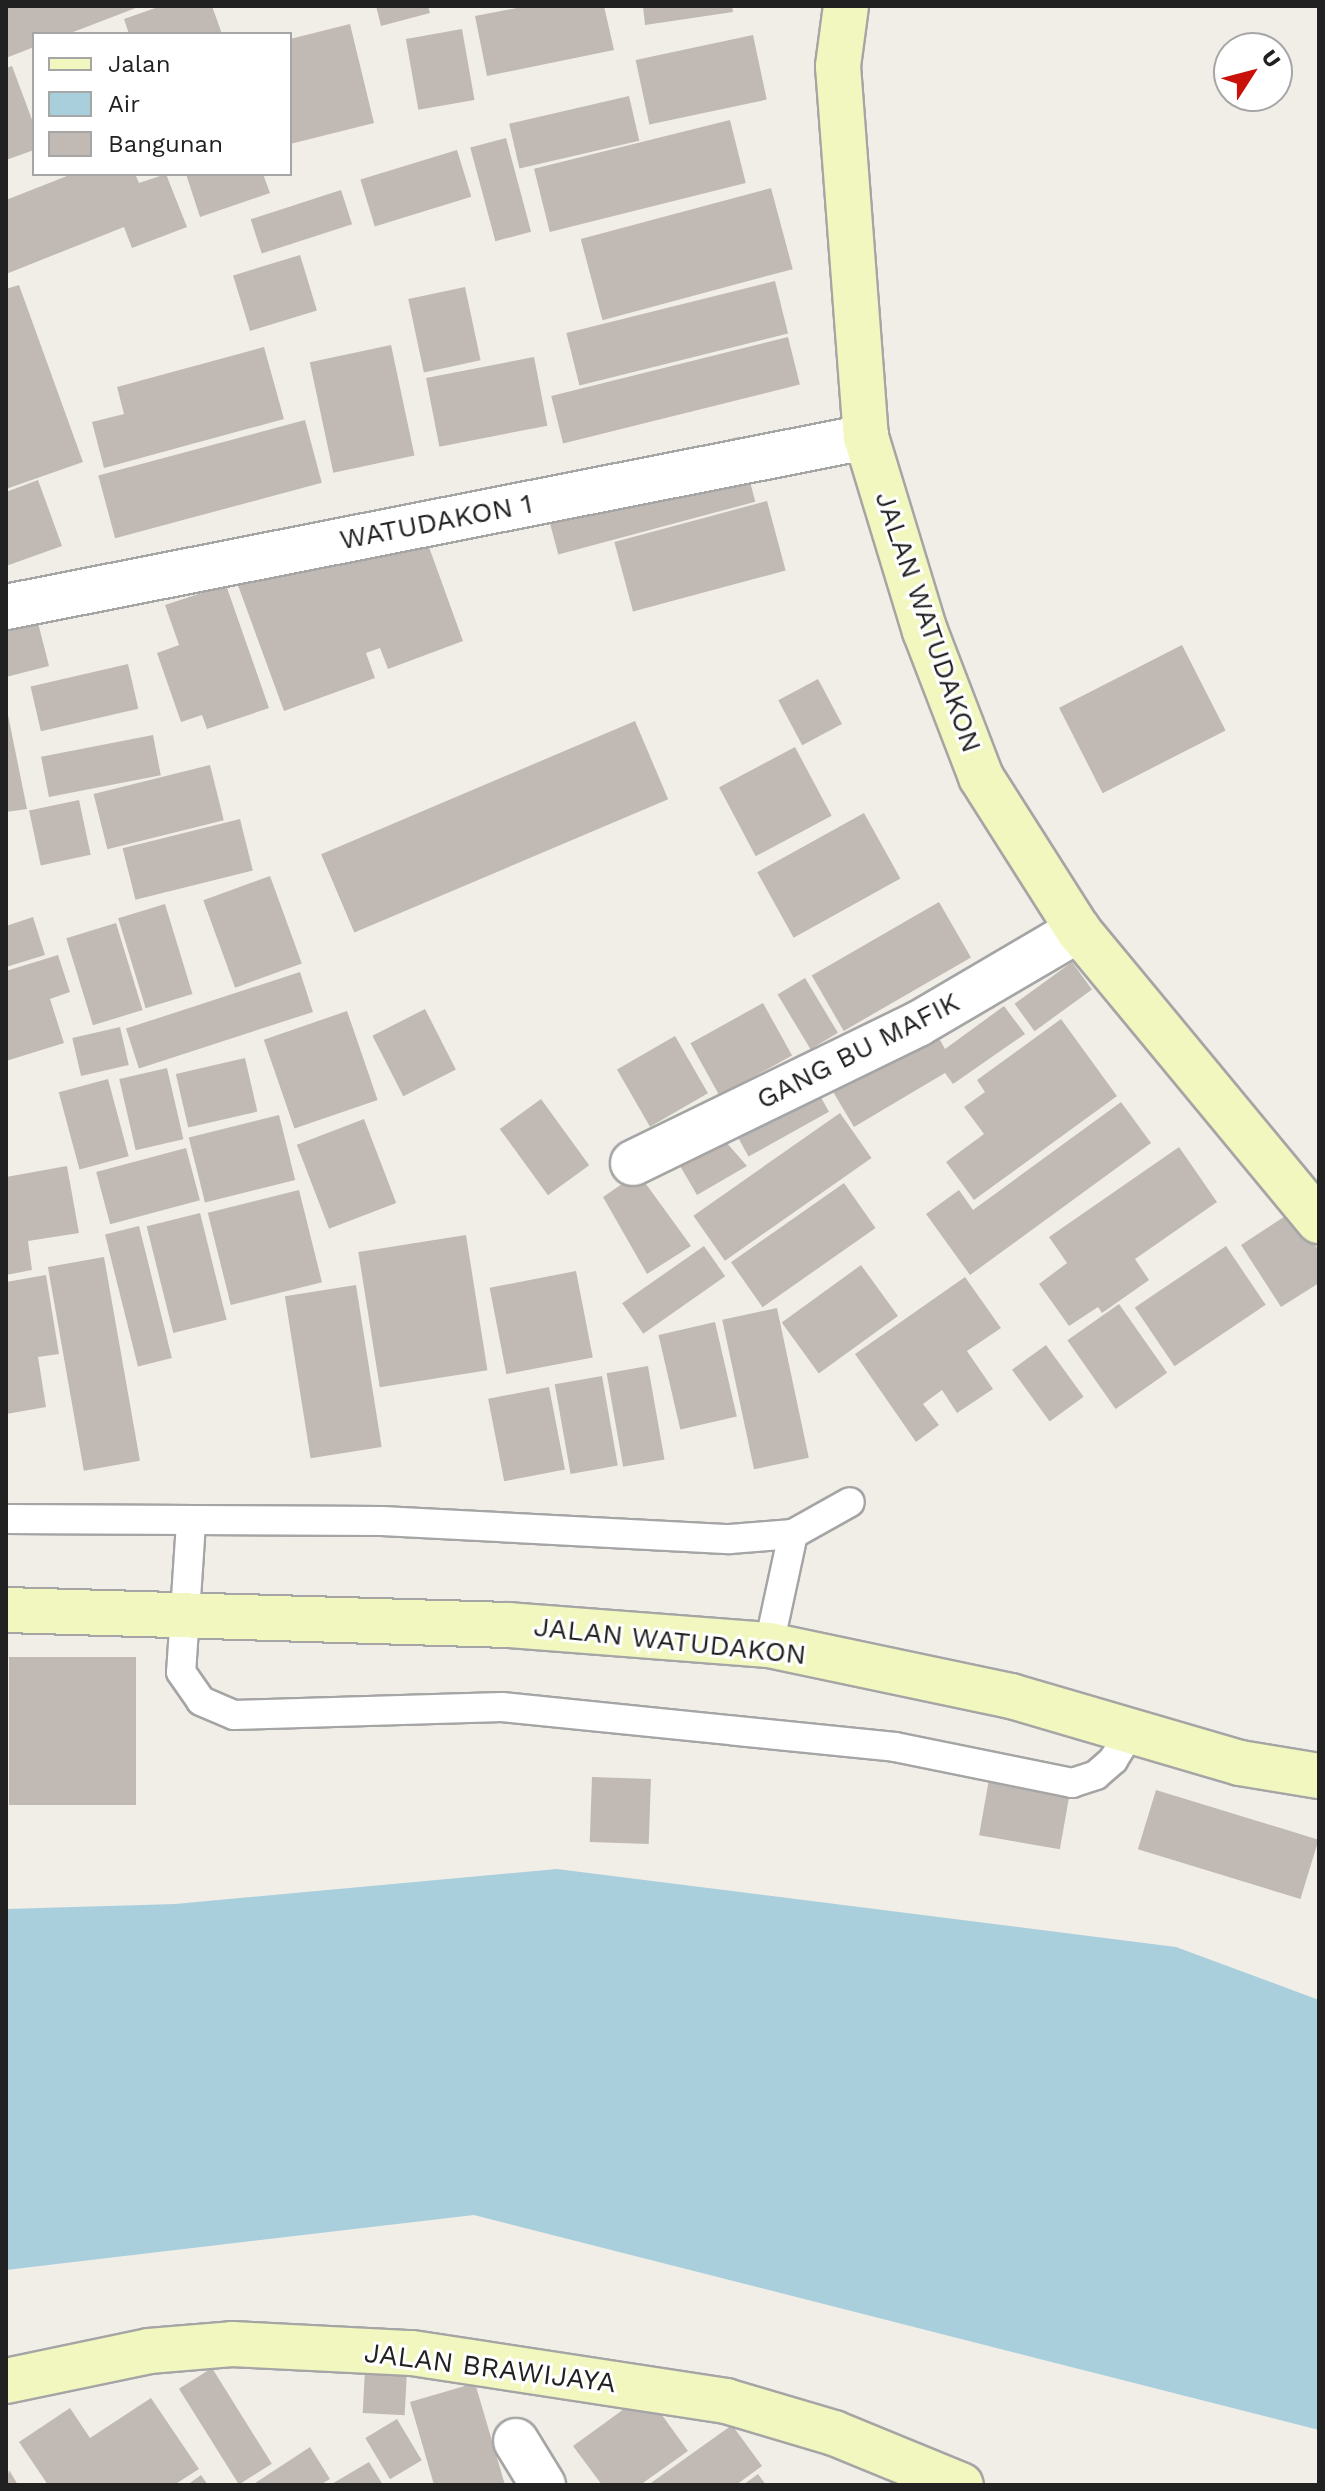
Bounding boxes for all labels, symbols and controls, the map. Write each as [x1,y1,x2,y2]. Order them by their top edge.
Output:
legend [32,32,292,176]
north arrow [1213,32,1293,112]
text: U [1256,45,1286,72]
text: Jalan [108,50,171,78]
text: Air [108,90,140,118]
text: Bangunan [108,130,223,158]
street label: WATUDAKON 1 [337,487,535,557]
street label: JALAN WATUDAKON [867,487,989,757]
street label: GANG BU MAFIK [751,985,965,1117]
street label: JALAN WATUDAKON [532,1610,808,1672]
street label: JALAN BRAWIJAYA [362,2336,618,2400]

